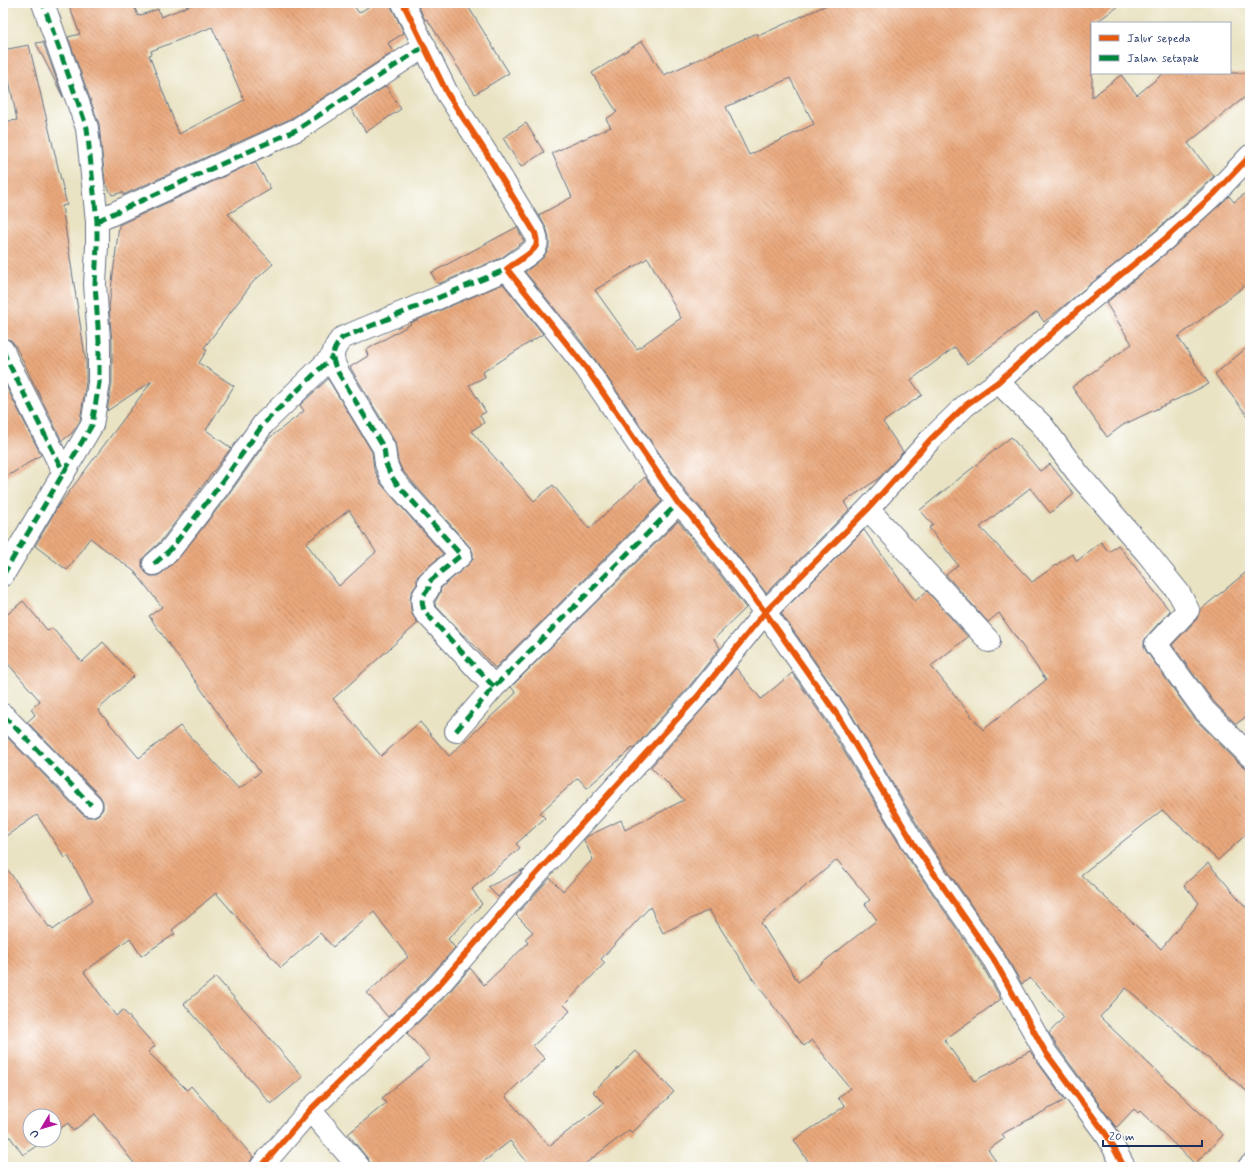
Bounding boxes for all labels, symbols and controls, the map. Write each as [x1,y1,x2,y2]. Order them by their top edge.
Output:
legend [1091,22,1231,74]
text: Jalur sepeda [1127,31,1191,47]
text: Jalan setapak [1127,51,1199,67]
north arrow [22,1108,62,1148]
scale bar [1103,1122,1202,1148]
text: U [27,1126,43,1141]
text: 20 m [1109,1129,1135,1145]

